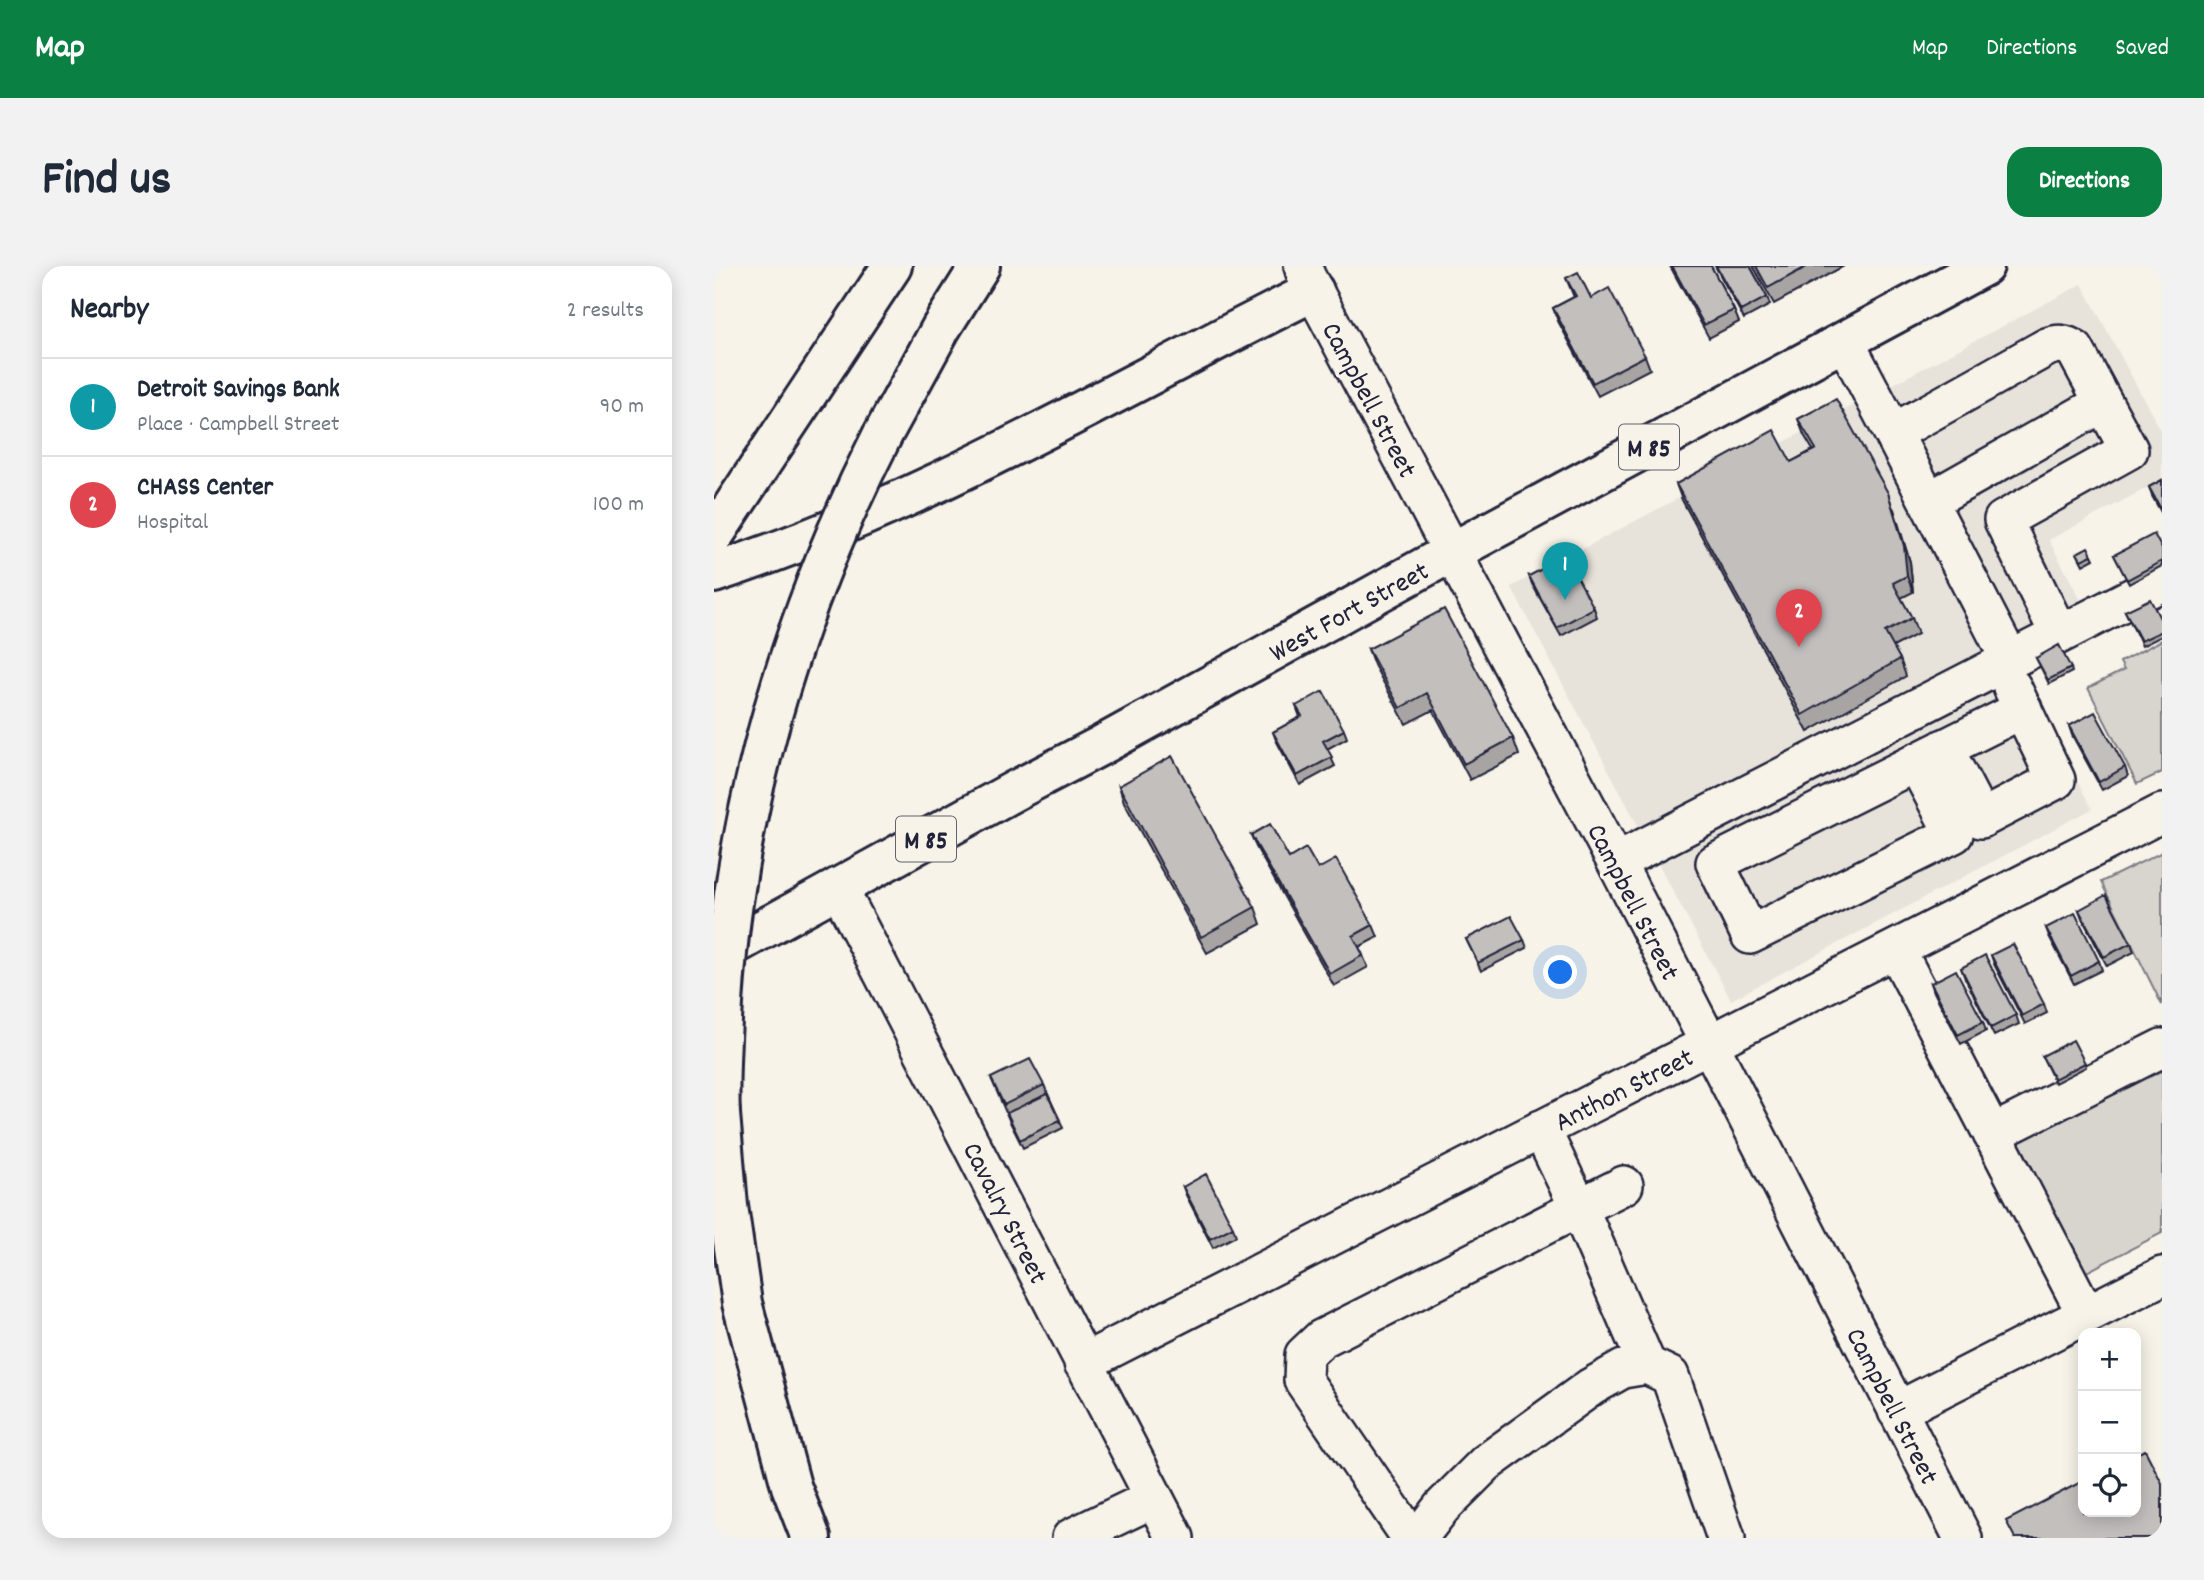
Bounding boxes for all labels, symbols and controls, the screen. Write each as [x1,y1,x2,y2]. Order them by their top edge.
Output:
text: Map [35,26,85,73]
text: Map [1912,32,1948,66]
text: Directions [1986,32,2077,66]
text: Saved [2115,32,2169,66]
text: Find us [42,147,171,217]
button: Directions [2007,147,2162,217]
text: Nearby [70,290,148,333]
text: 2 results [567,295,644,328]
street label: Campbell Street [1309,316,1424,486]
text: Detroit Savings Bank [137,372,340,409]
text: 1 [90,391,96,424]
text: 90 m [600,391,644,424]
text: Place · Campbell Street [137,409,340,442]
road number: M 85 [1619,424,1679,470]
text: CHASS Center [137,470,273,507]
text: 2 [88,489,98,522]
text: 100 m [593,489,644,522]
text: Hospital [137,507,208,540]
pin: 1 [1542,542,1588,600]
street label: West Fort Street [1263,554,1438,675]
pin: 2 [1776,589,1822,647]
road number: M 85 [896,817,956,862]
street label: Campbell Street [1574,818,1687,989]
your location [1543,955,1577,989]
street label: Anthon Street [1549,1040,1702,1145]
street label: Cavalry Street [950,1136,1055,1292]
street label: Campbell Street [1833,1322,1946,1493]
map controls [2078,1328,2141,1517]
button: + [2078,1328,2141,1391]
button: − [2078,1391,2141,1454]
button: locate [2078,1454,2141,1517]

